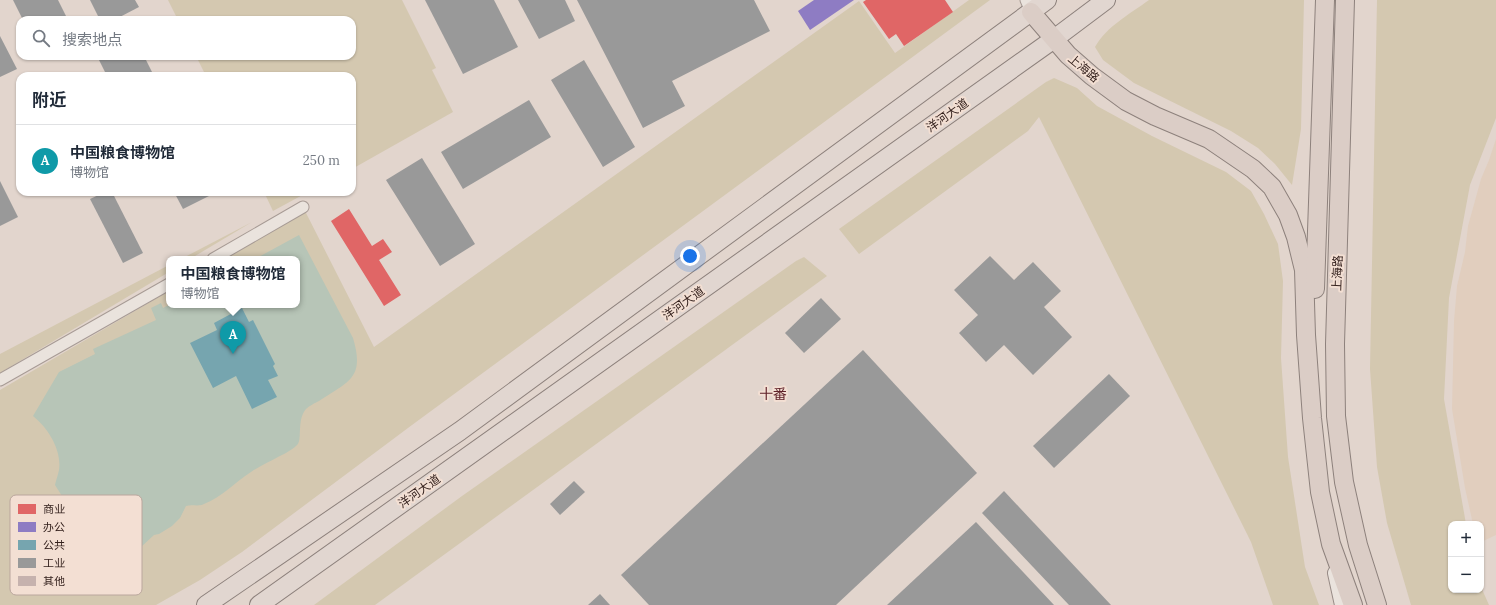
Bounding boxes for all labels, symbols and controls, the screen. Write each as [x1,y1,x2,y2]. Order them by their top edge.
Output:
search box [16,16,356,60]
icon: search [30,27,52,49]
text: 搜索地点 [62,30,122,49]
street label: 上海路 [1065,51,1103,85]
text: 附近 [32,89,66,111]
street label: 洋河大道 [923,95,971,135]
text: 中国粮食博物馆 [70,143,175,162]
text: A [41,152,49,169]
text: 250 m [303,152,340,169]
text: 博物馆 [70,164,109,181]
your location [680,246,700,266]
street label: 上海路 [1329,255,1345,291]
popup [166,256,300,308]
text: 中国粮食博物馆 [180,264,286,283]
street label: 洋河大道 [659,283,707,323]
text: 博物馆 [180,285,220,302]
pin: A [220,321,246,354]
district label: 十番 [759,385,787,403]
street label: 洋河大道 [395,471,443,511]
legend [10,495,142,595]
text: 商业 [43,502,65,516]
text: 办公 [43,520,65,534]
map controls [1448,521,1484,593]
button: + [1448,521,1484,557]
text: 公共 [43,538,65,552]
text: 工业 [43,556,65,570]
button: − [1448,557,1484,593]
text: 其他 [43,574,65,588]

